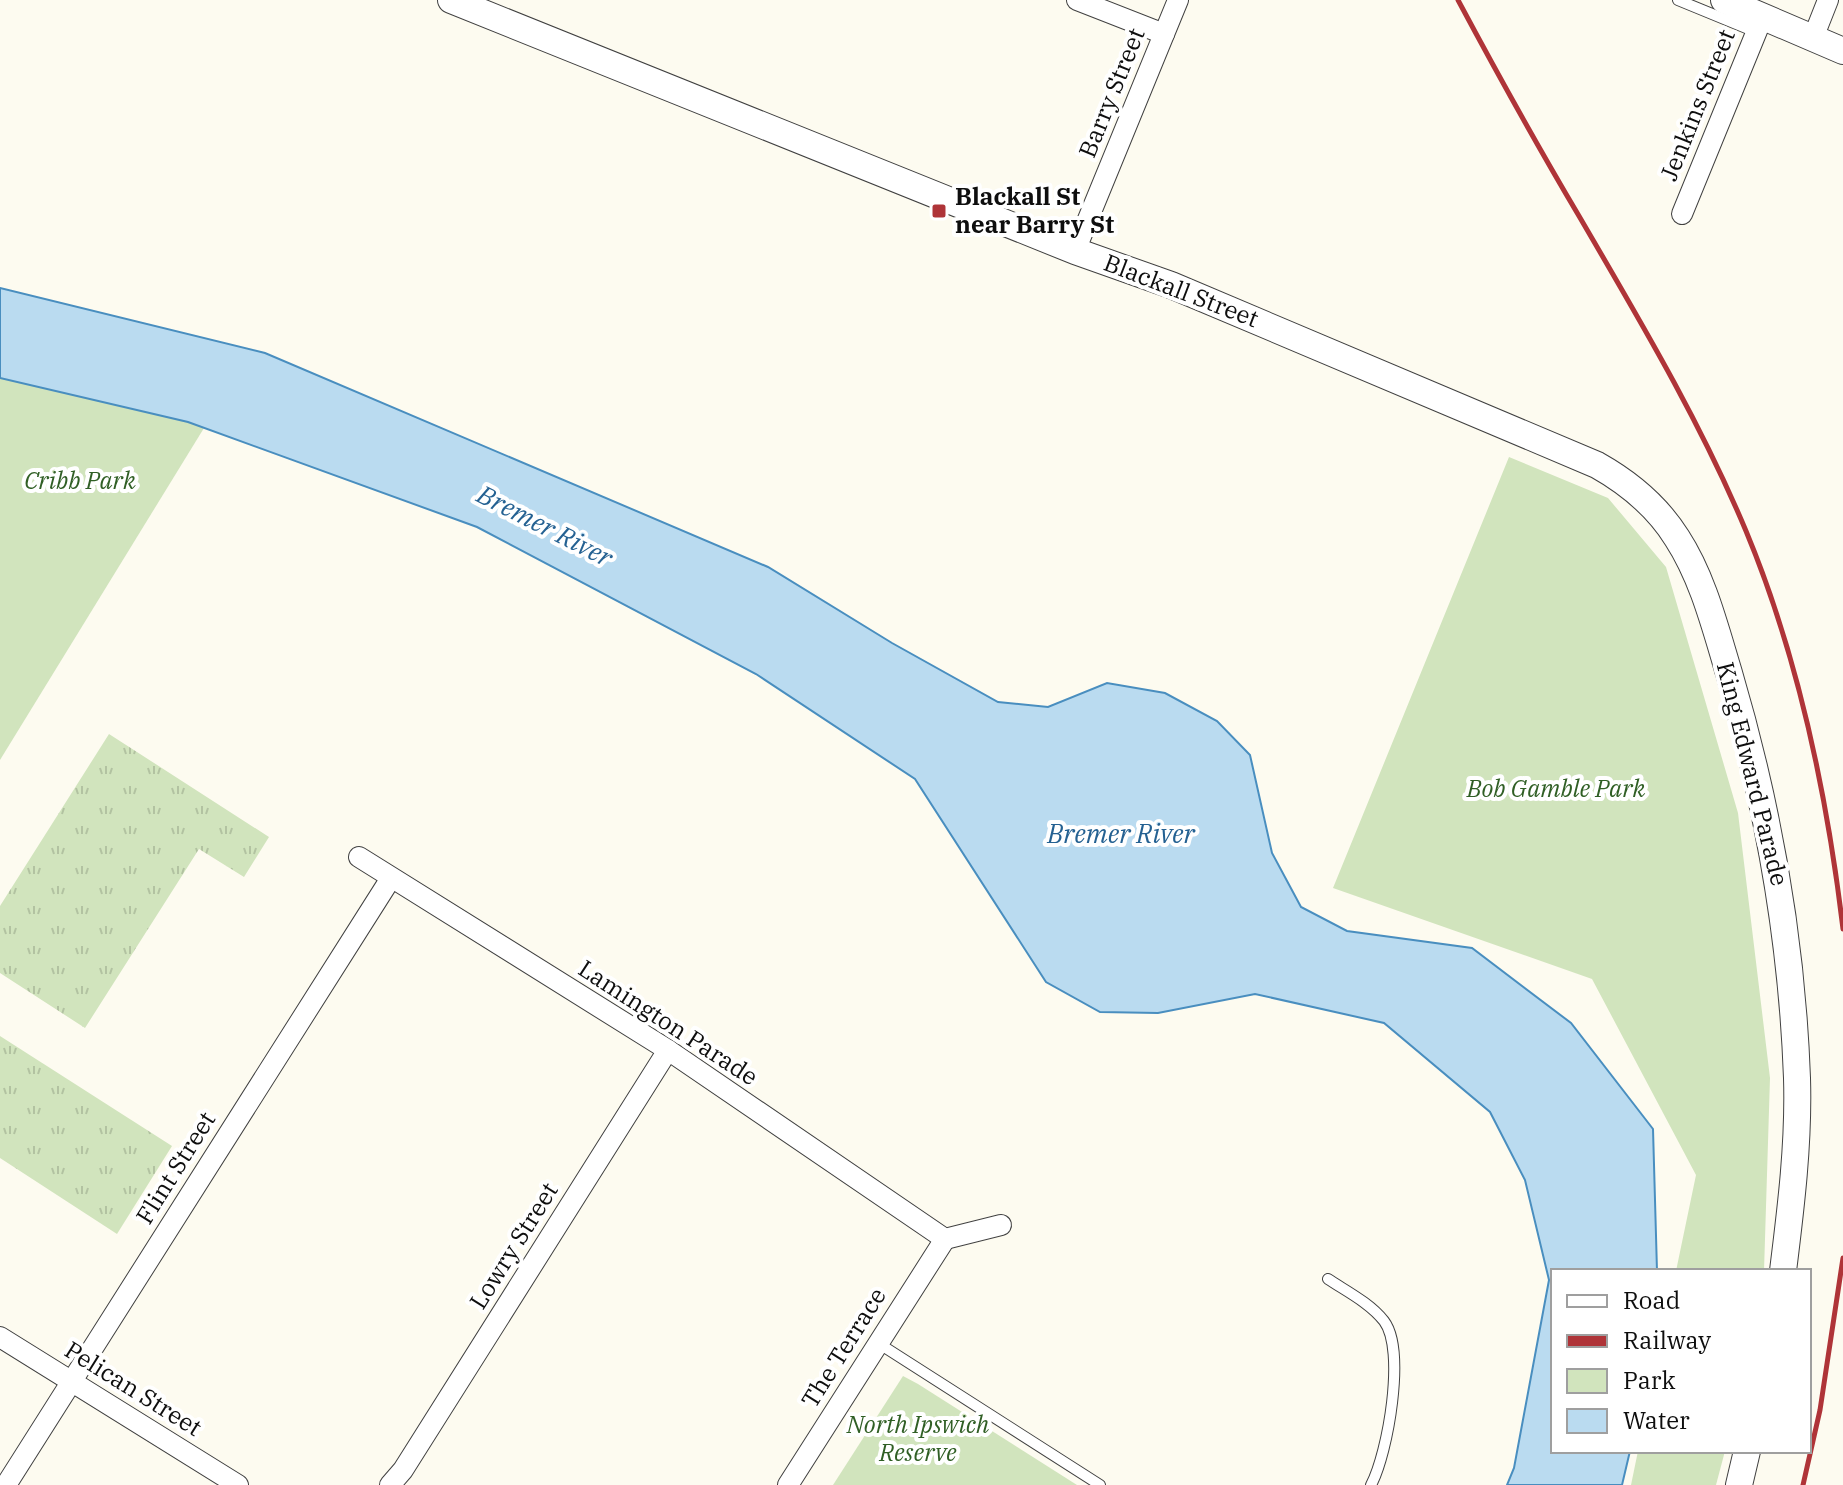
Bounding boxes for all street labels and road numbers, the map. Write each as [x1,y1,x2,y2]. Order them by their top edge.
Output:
street label: Barry Street [1071,23,1152,162]
street label: Jenkins Street [1652,24,1742,185]
street label: Blackall Street [1099,246,1263,334]
street label: King Edward Parade [1710,659,1796,889]
street label: Lamington Parade [573,952,765,1092]
street label: Flint Street [128,1105,222,1230]
street label: Lowry Street [462,1176,565,1315]
street label: The Terrace [794,1281,893,1414]
street label: Pelican Street [59,1333,208,1443]

